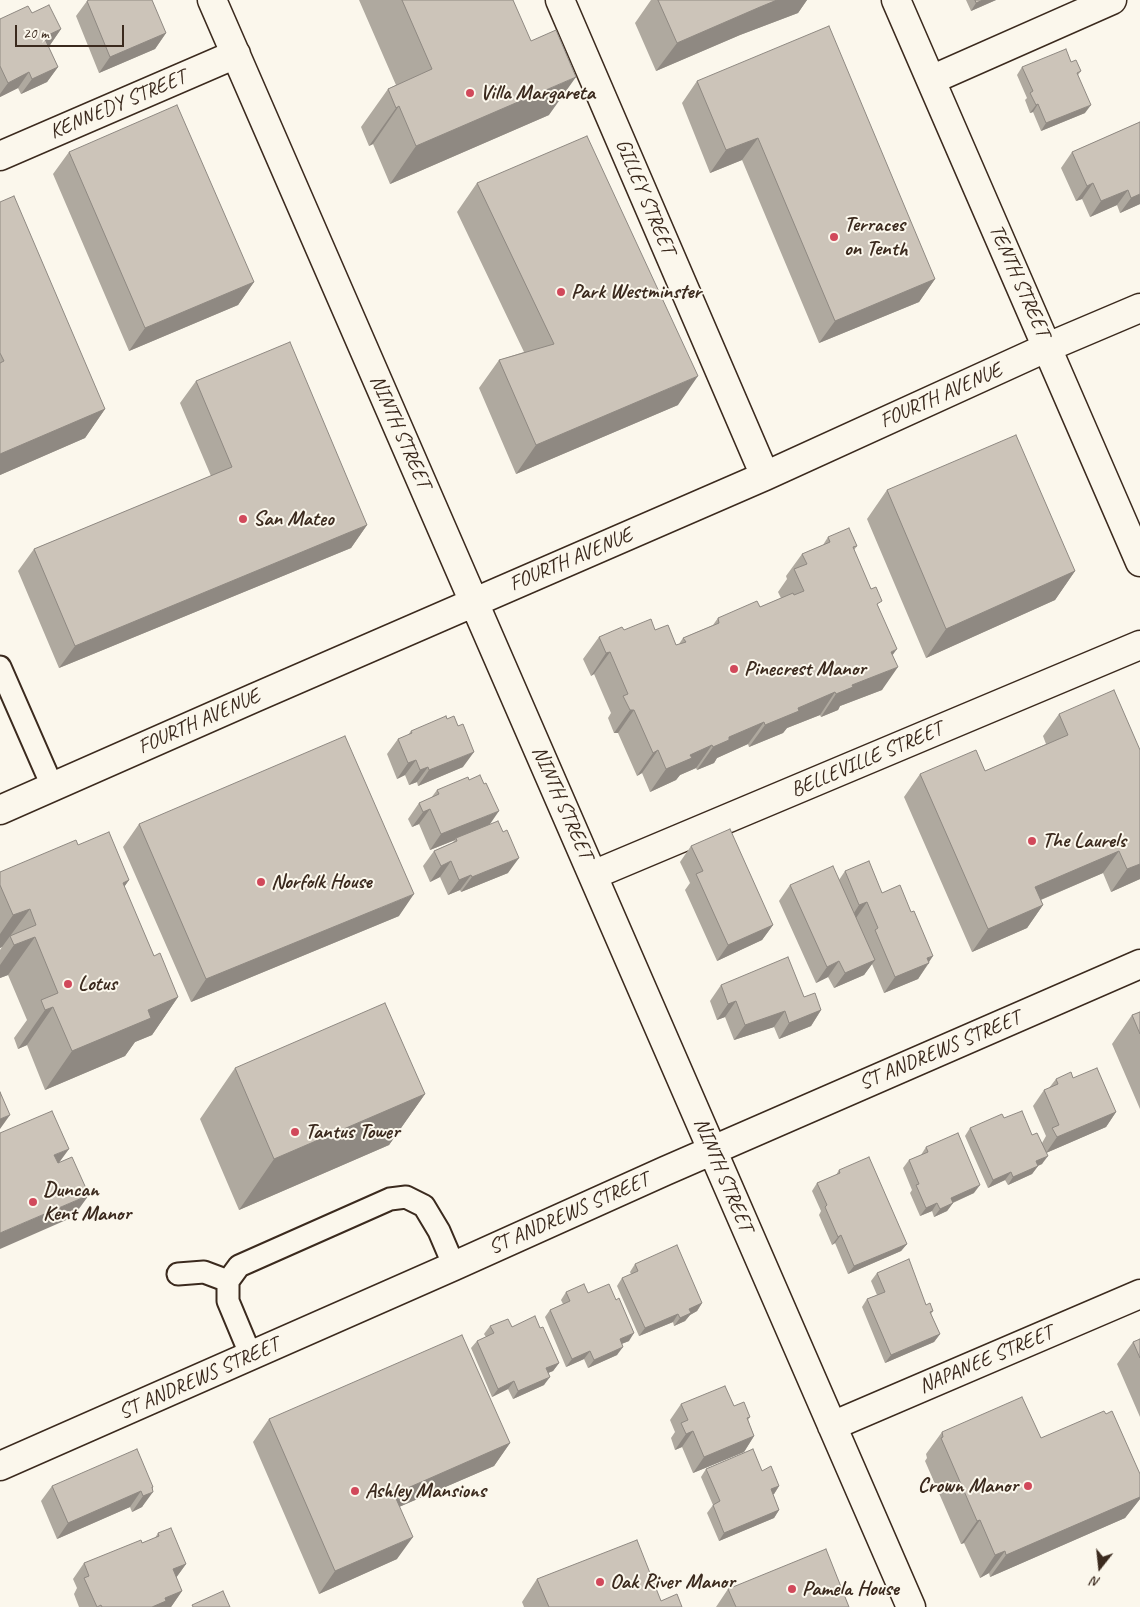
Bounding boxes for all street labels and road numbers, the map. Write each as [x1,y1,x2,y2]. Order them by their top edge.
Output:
street label: KENNEDY STREET [46,65,190,145]
street label: GILLEY STREET [609,136,681,258]
street label: TENTH STREET [983,221,1055,341]
street label: FOURTH AVENUE [876,358,1006,434]
street label: NINTH STREET [364,371,436,493]
street label: FOURTH AVENUE [506,523,636,597]
street label: FOURTH AVENUE [134,684,264,760]
street label: BELLEVILLE STREET [787,717,947,803]
street label: NINTH STREET [526,742,598,864]
street label: ST ANDREWS STREET [855,1006,1025,1096]
street label: NINTH STREET [688,1114,758,1236]
street label: ST ANDREWS STREET [485,1167,653,1261]
street label: NAPANEE STREET [915,1320,1057,1400]
street label: ST ANDREWS STREET [115,1332,283,1426]

